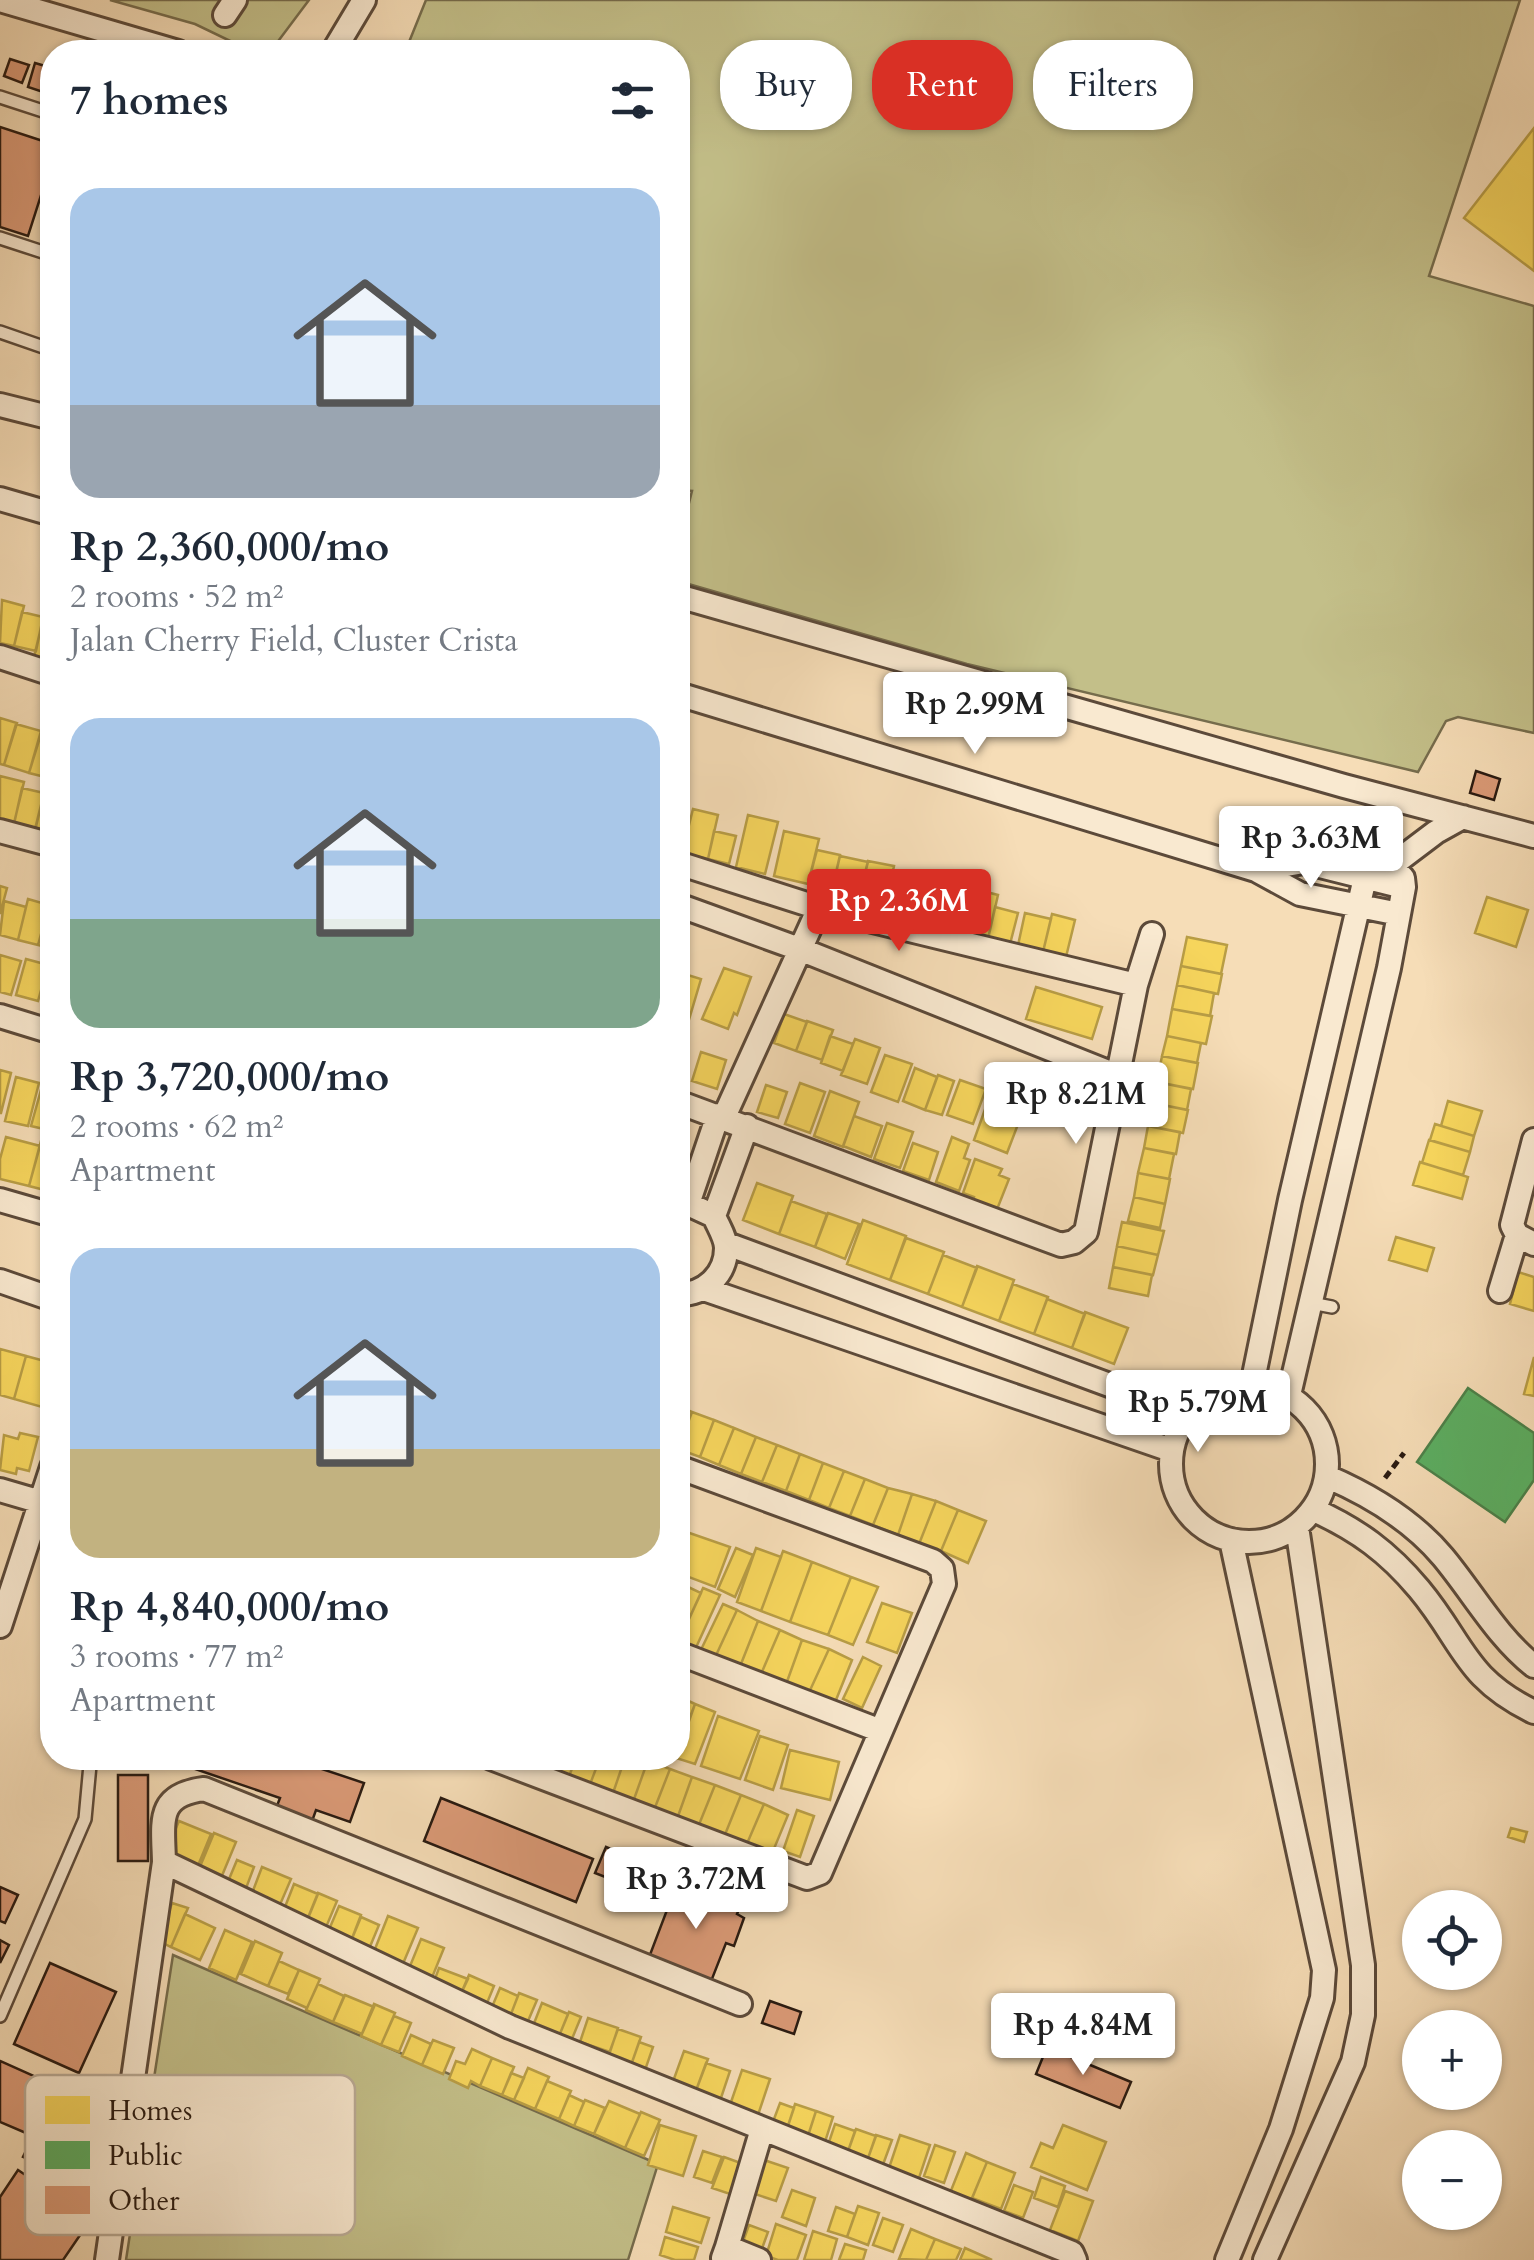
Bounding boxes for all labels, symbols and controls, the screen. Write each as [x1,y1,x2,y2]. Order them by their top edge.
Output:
chip: Buy [720,40,852,130]
chip: Rent [872,40,1013,130]
chip: Filters [1033,40,1193,130]
text: 7 homes [70,72,228,129]
icon: filters [605,73,660,128]
icon: home [275,253,455,433]
text: Rp 2,360,000/mo [70,518,389,575]
text: 2 rooms · 52 m² [70,575,283,619]
text: Jalan Cherry Field, Cluster Crista [70,619,518,663]
pin: Rp 2.99M [872,672,1078,757]
text: Rp 2.99M [905,682,1045,726]
icon: home [275,783,455,963]
pin: Rp 3.63M [1208,806,1414,891]
text: Rp 3.63M [1241,816,1381,860]
pin: Rp 2.36M [796,869,1002,954]
text: Rp 2.36M [829,879,969,923]
text: Rp 3,720,000/mo [70,1048,389,1105]
pin: Rp 8.21M [973,1062,1179,1147]
text: Rp 8.21M [1006,1072,1146,1116]
text: 2 rooms · 62 m² [70,1105,283,1149]
text: Apartment [70,1149,215,1193]
icon: home [275,1313,455,1493]
pin: Rp 5.79M [1095,1370,1301,1455]
text: Rp 5.79M [1128,1380,1268,1424]
text: Rp 4,840,000/mo [70,1578,389,1635]
text: 3 rooms · 77 m² [70,1635,283,1679]
text: Apartment [70,1679,215,1723]
pin: Rp 3.72M [593,1847,799,1932]
text: Rp 3.72M [626,1857,766,1901]
map controls [1402,1890,1502,2230]
button: locate [1402,1890,1502,1990]
pin: Rp 4.84M [980,1993,1186,2078]
text: Rp 4.84M [1013,2003,1153,2047]
button: + [1402,2010,1502,2110]
legend [25,2075,355,2235]
text: Homes [108,2092,192,2130]
button: − [1402,2130,1502,2230]
text: Public [108,2137,183,2175]
text: Other [108,2182,180,2220]

